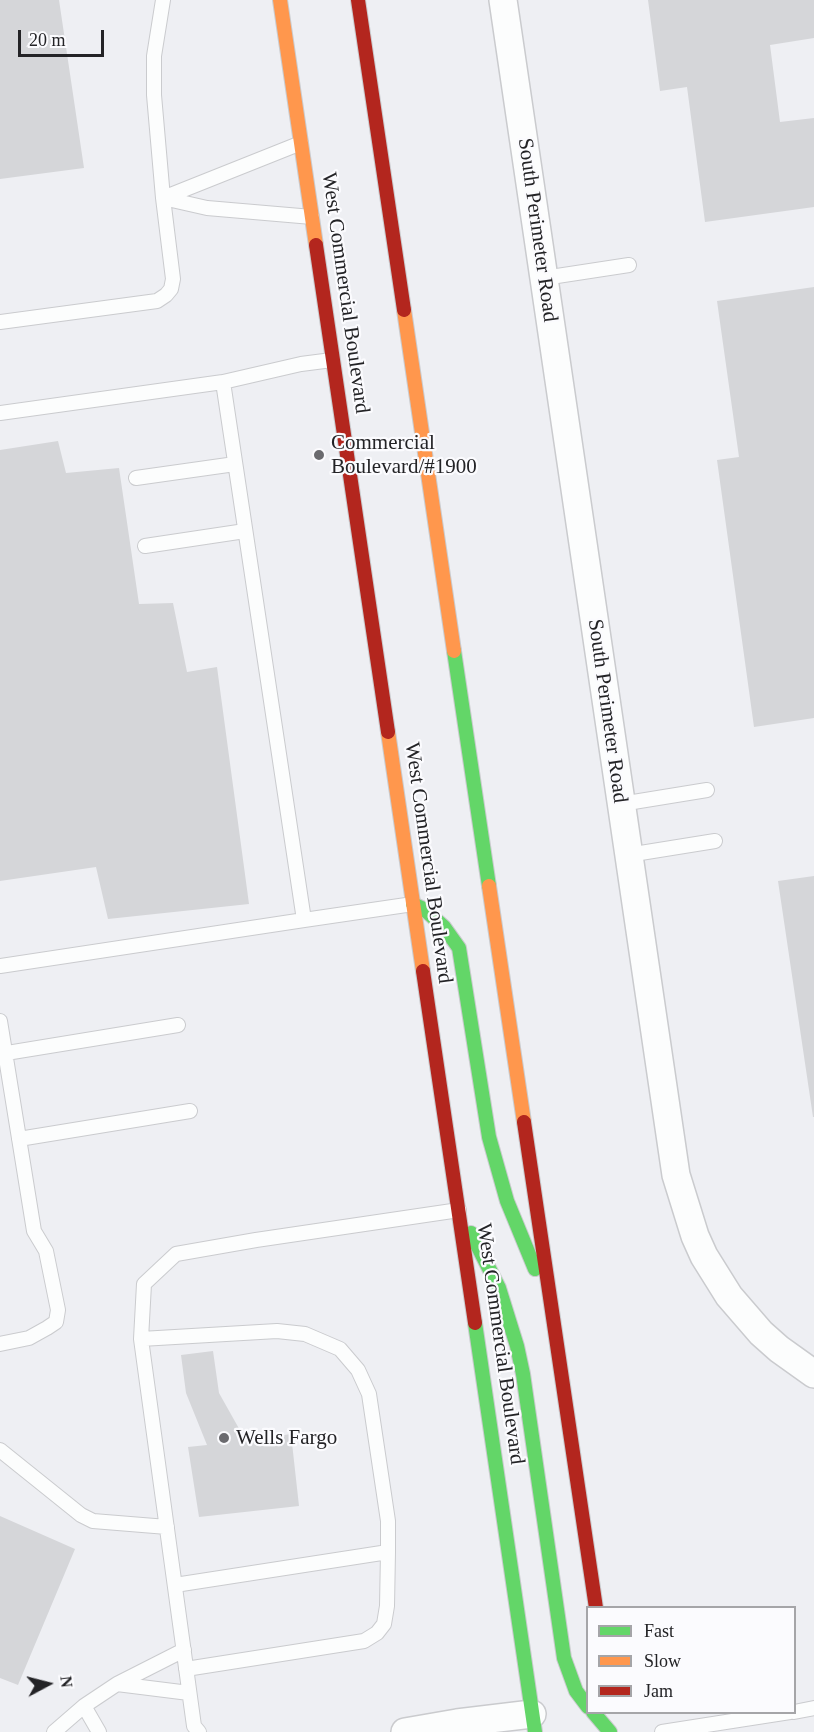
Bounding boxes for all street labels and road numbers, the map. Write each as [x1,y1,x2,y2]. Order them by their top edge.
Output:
street label: South Perimeter Road [512,136,562,324]
street label: West Commercial Boulevard [316,171,374,415]
street label: South Perimeter Road [582,617,632,805]
street label: West Commercial Boulevard [399,741,457,985]
street label: West Commercial Boulevard [471,1222,529,1466]

